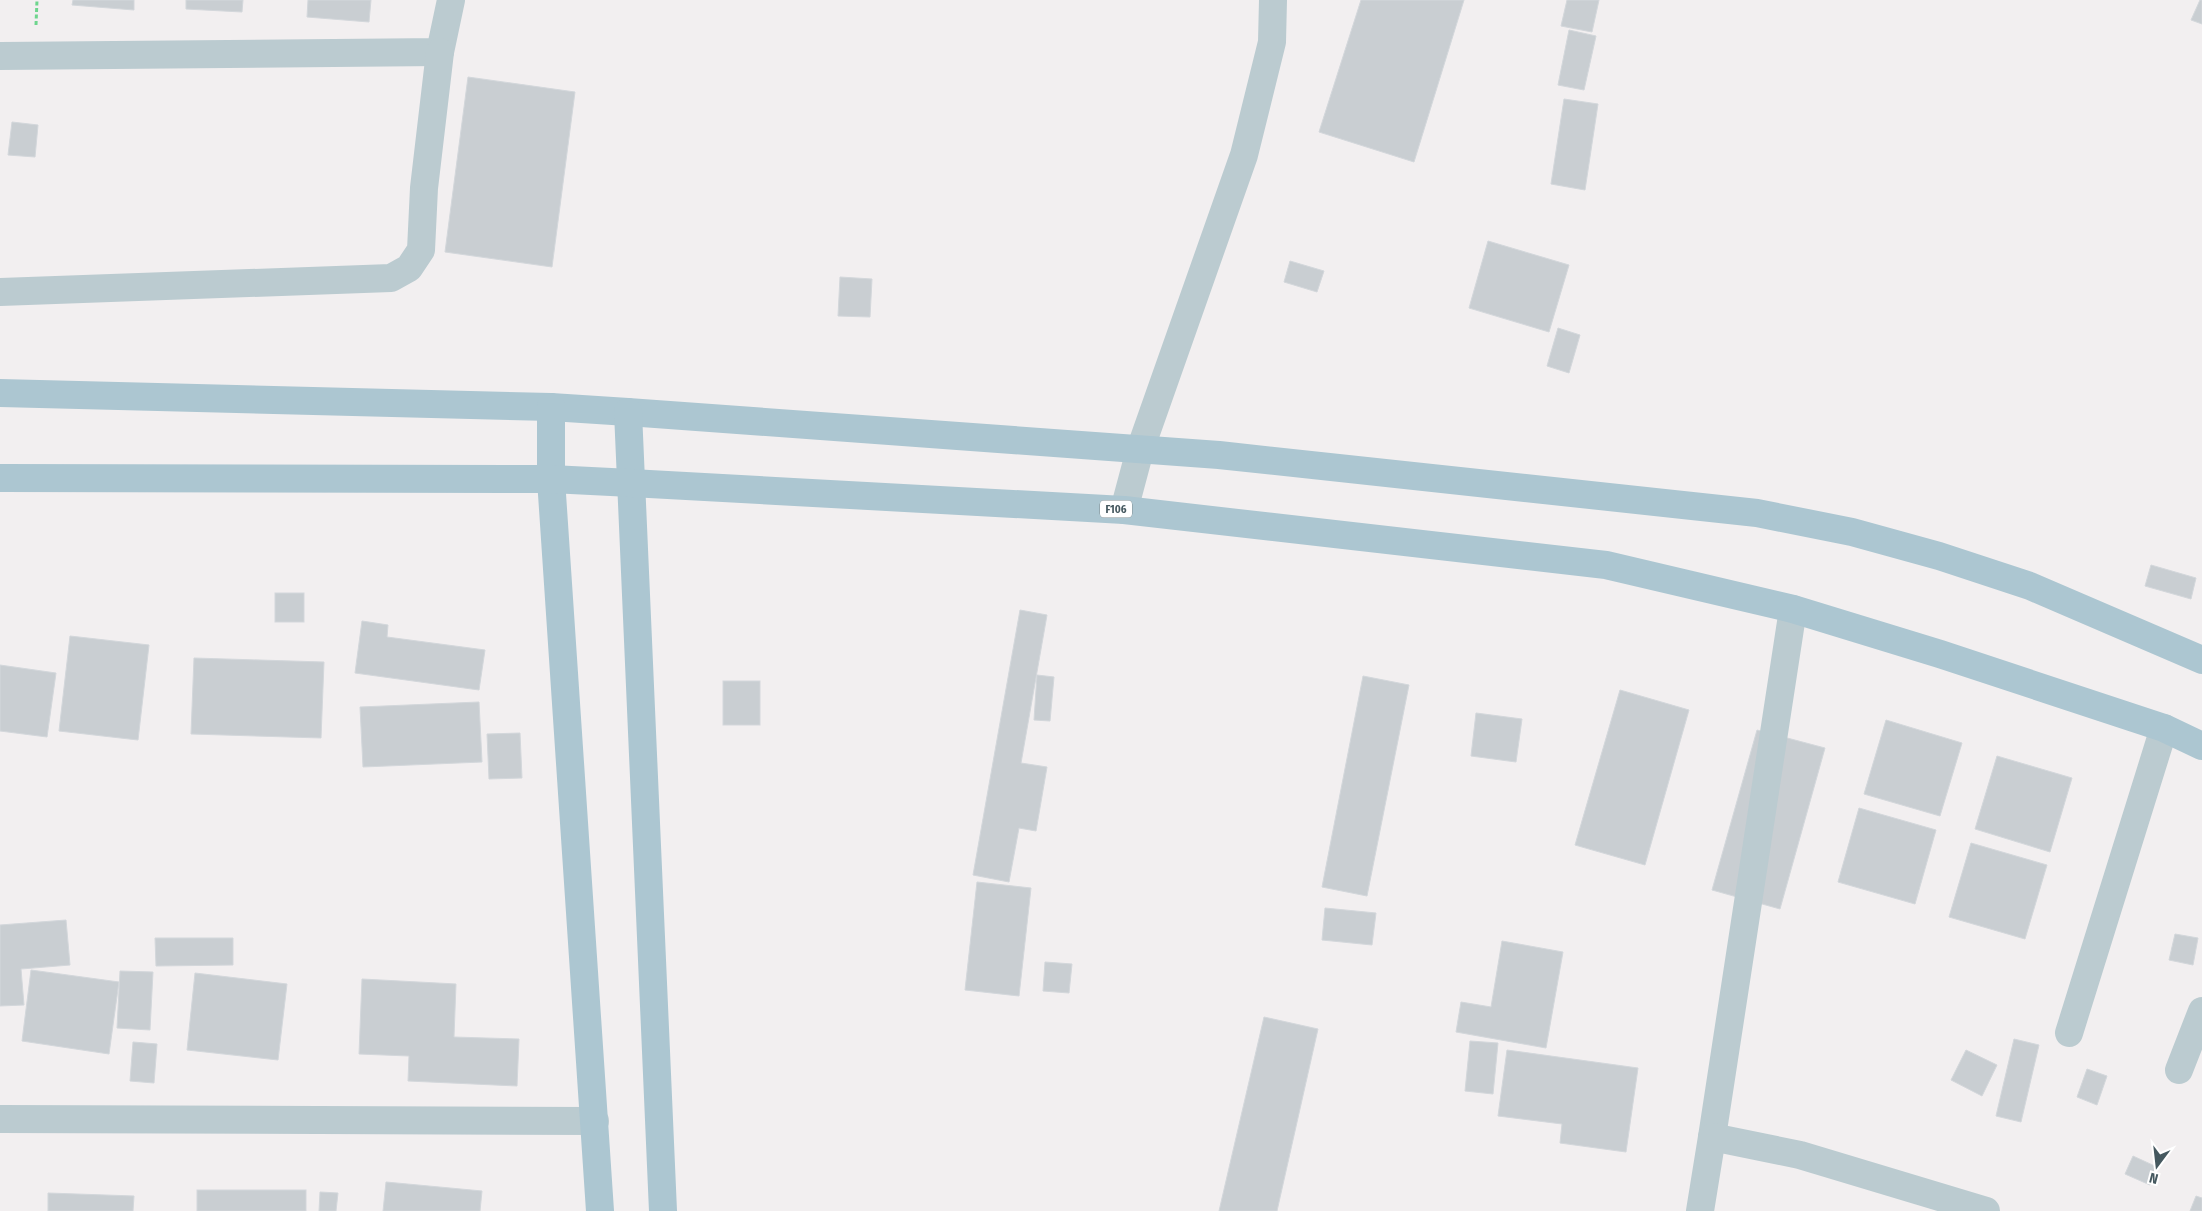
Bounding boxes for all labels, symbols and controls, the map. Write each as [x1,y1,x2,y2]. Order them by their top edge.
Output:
road number: F106 [1100,500,1132,518]
north arrow [2132,1141,2182,1191]
text: N [2148,1169,2160,1187]

